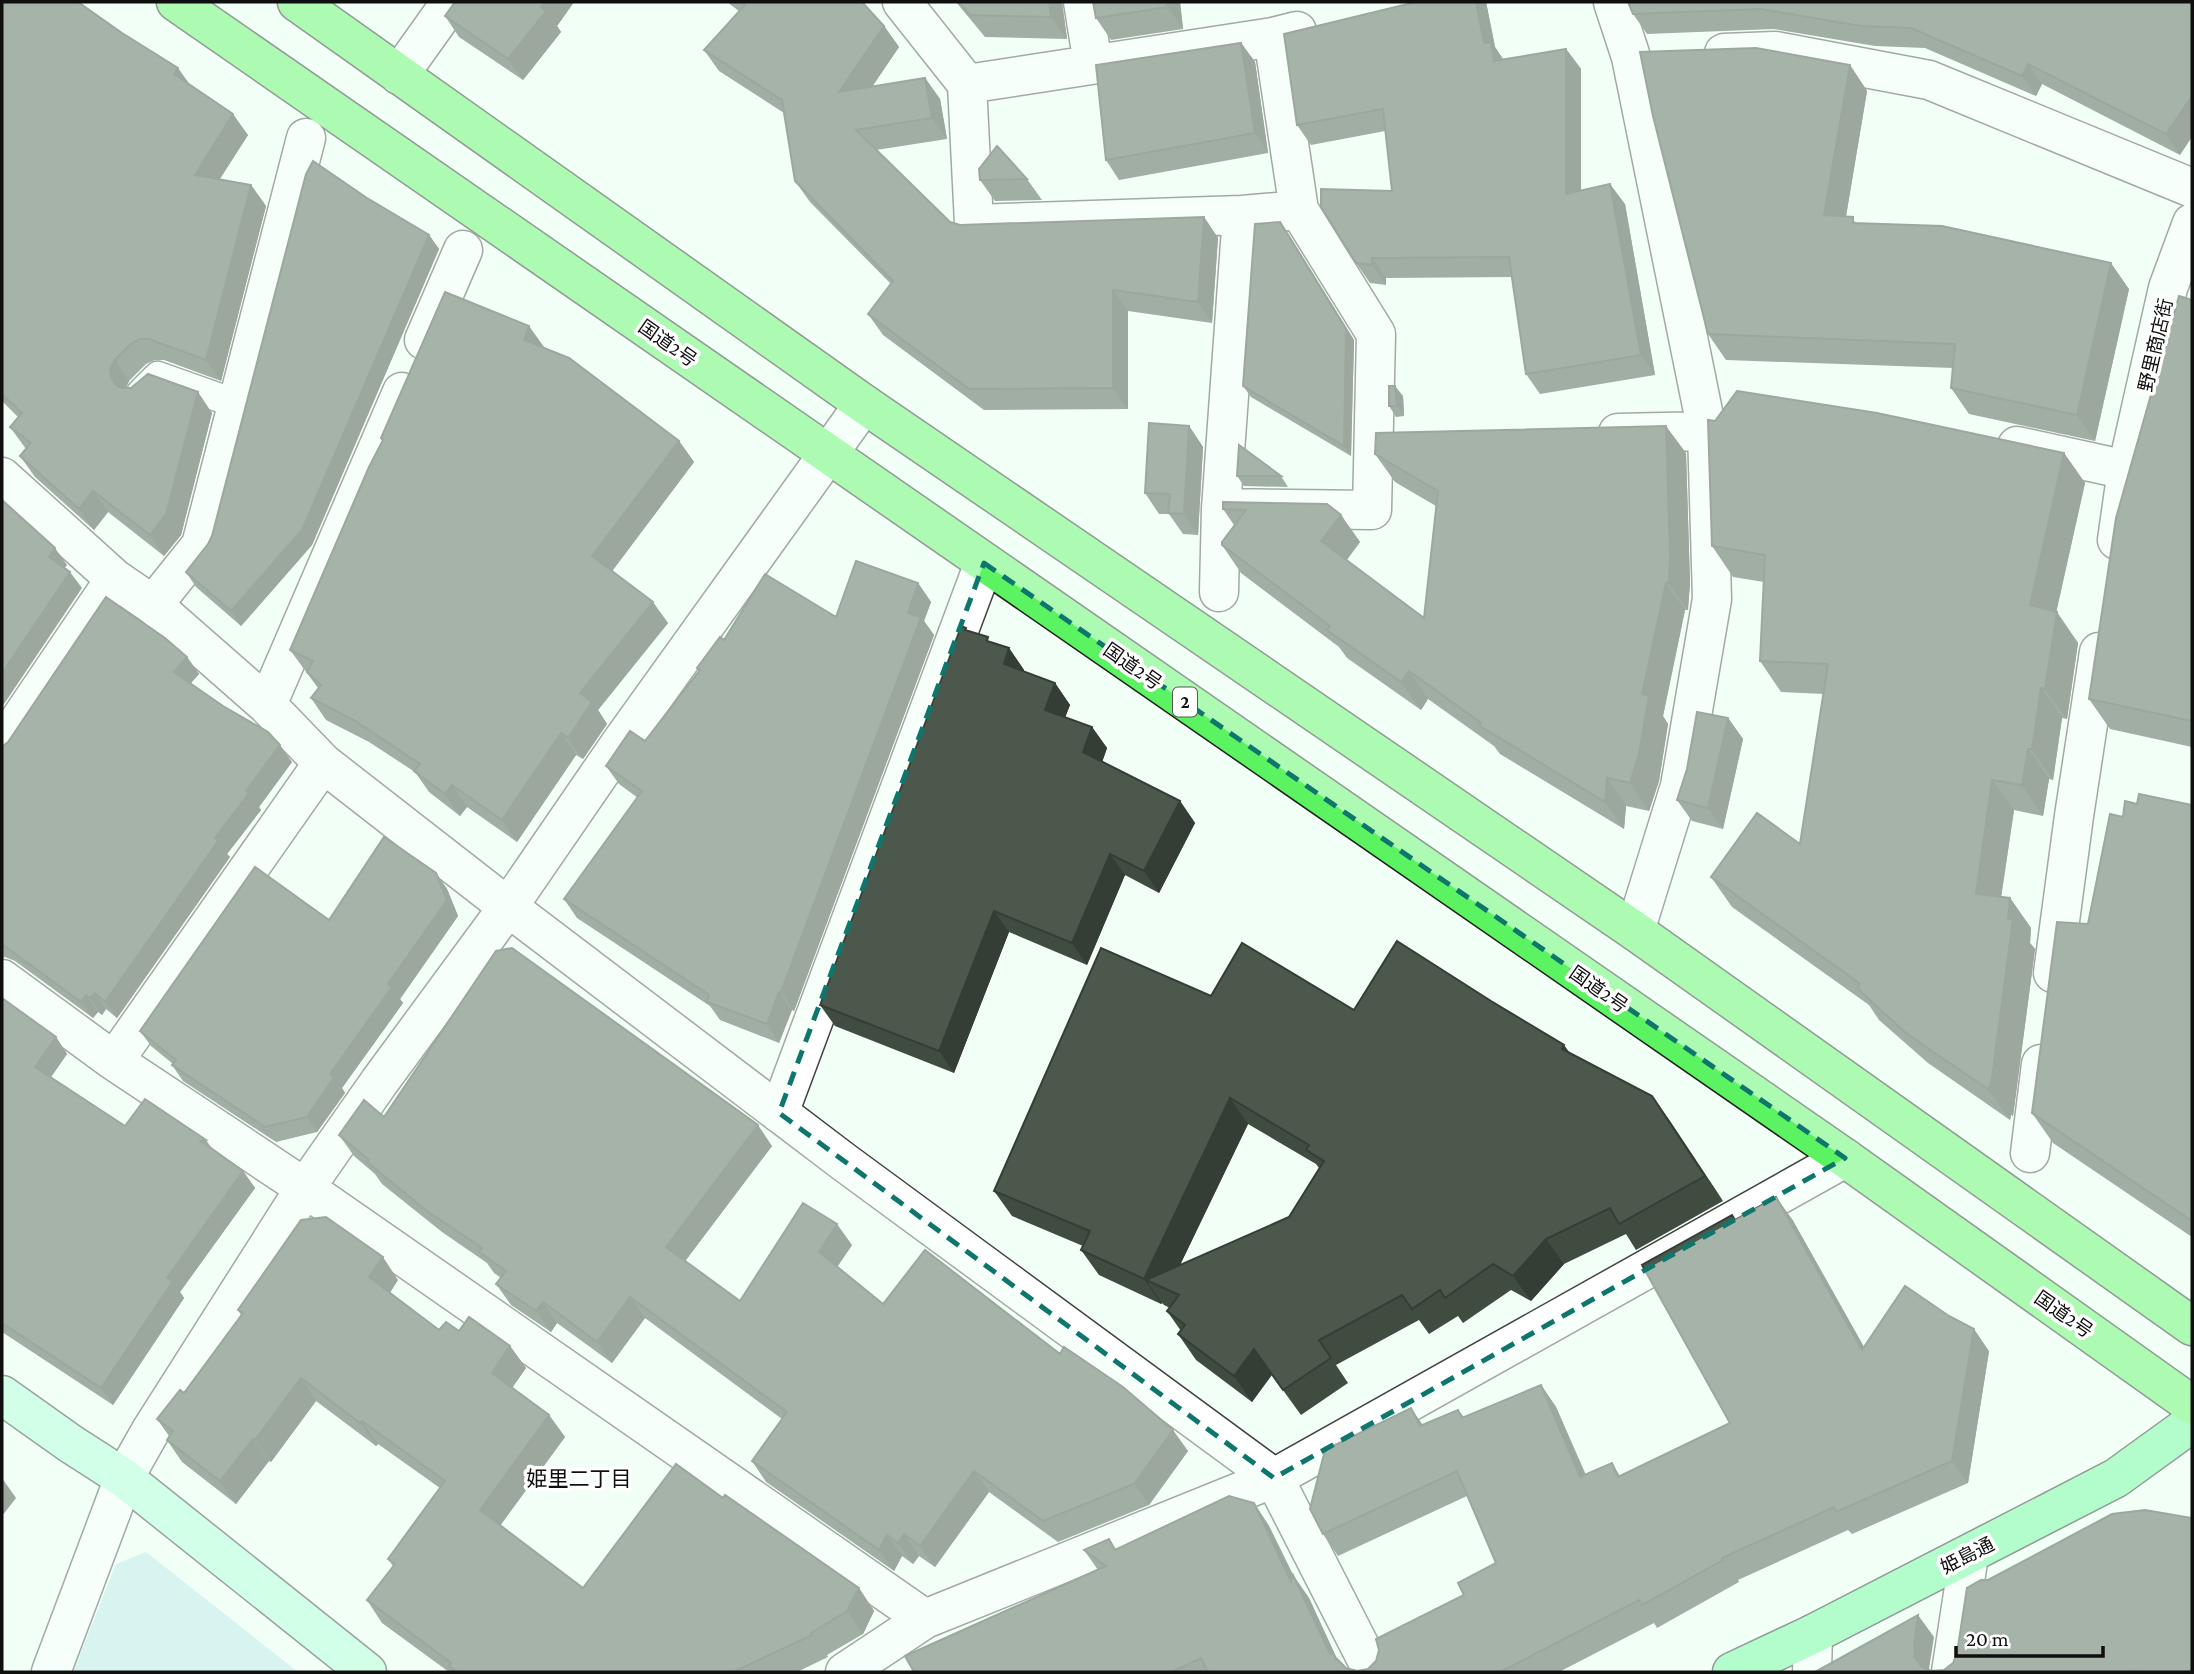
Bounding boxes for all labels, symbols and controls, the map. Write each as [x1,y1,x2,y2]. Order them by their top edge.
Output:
street label: 野里商店街 [2135,296,2176,394]
street label: 国道2号 [635,316,701,371]
street label: 国道2号 [1100,639,1166,694]
road number: 2 [1173,688,1197,716]
street label: 国道2号 [1566,962,1632,1017]
street label: 国道2号 [2031,1287,2097,1342]
district label: 姫里二丁目 [527,1467,632,1491]
street label: 姫島通 [1937,1533,1997,1578]
scale bar [1956,1614,2103,1658]
text: 20 m [1966,1627,2009,1651]

